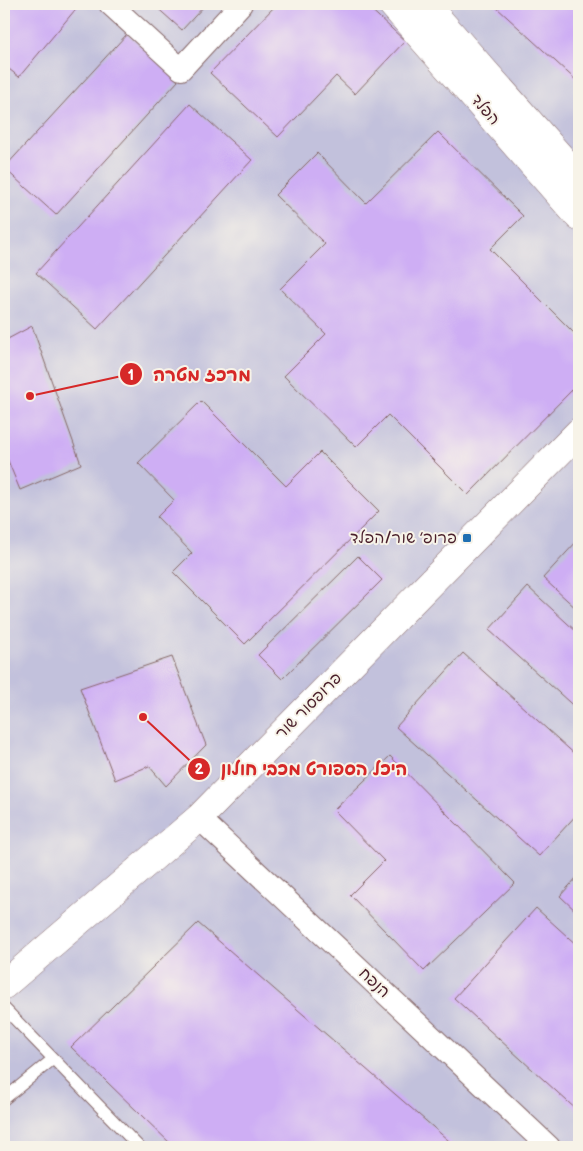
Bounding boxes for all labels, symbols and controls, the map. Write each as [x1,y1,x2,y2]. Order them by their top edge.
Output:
street label: הפלד [467,91,503,129]
callout: מרכז מטרה [118,358,261,391]
text: מרכז מטרה [153,365,251,386]
text: 1 [128,366,134,385]
place label: פרופ׳ שור/הפלד [350,529,457,548]
marker: פרופ׳ שור/הפלד [461,532,473,544]
street label: פרופסור שור [272,669,346,743]
callout: היכל הספורט מכבי חולון [186,753,418,786]
text: היכל הספורט מכבי חולון [221,759,407,780]
text: 2 [195,760,204,779]
street label: הנפח [354,964,394,1002]

